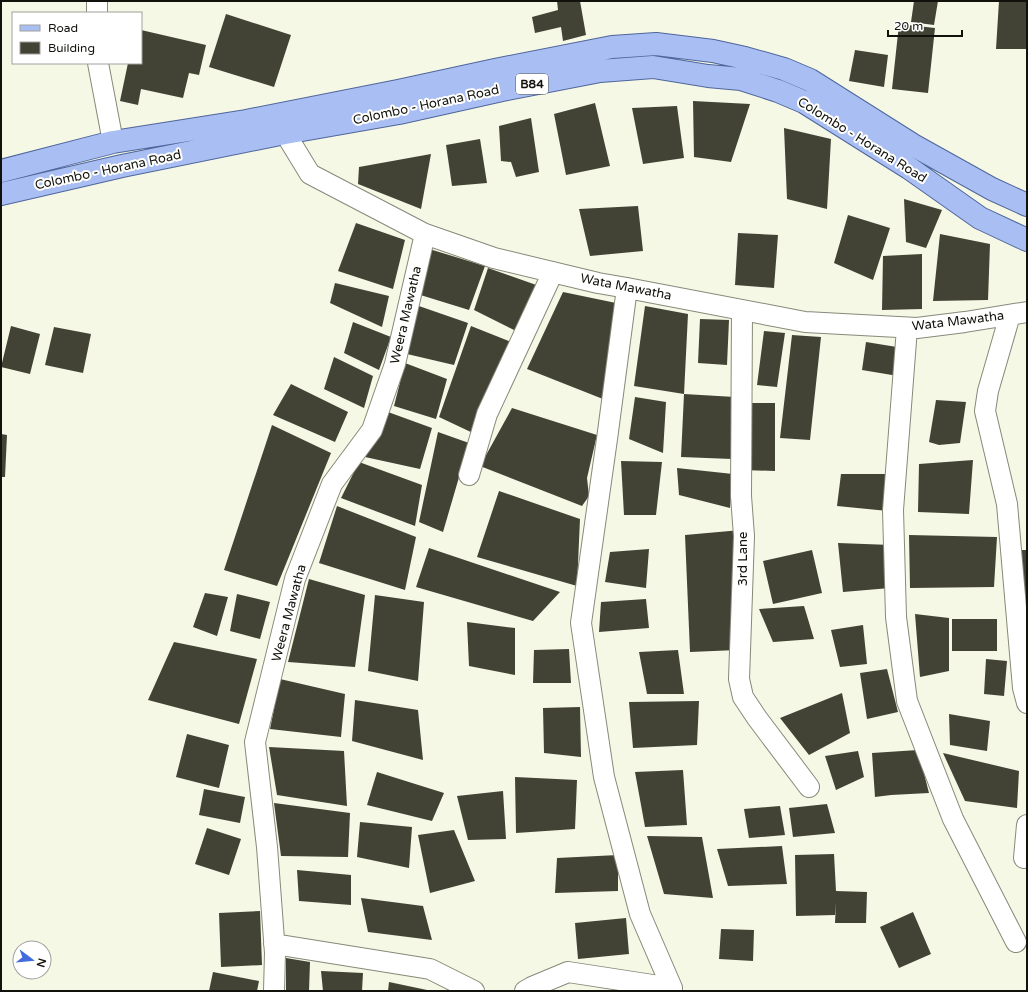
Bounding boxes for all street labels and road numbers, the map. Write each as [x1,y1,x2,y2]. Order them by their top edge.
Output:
road number: B84 [516,74,548,94]
street label: Colombo - Horana Road [351,82,501,128]
street label: Colombo - Horana Road [795,94,929,186]
street label: Colombo - Horana Road [33,147,183,193]
street label: Weera Mawatha [387,264,425,366]
street label: Wata Mawatha [579,270,673,304]
street label: Wata Mawatha [911,307,1005,335]
street label: 3rd Lane [735,532,751,586]
street label: Weera Mawatha [268,563,310,663]

